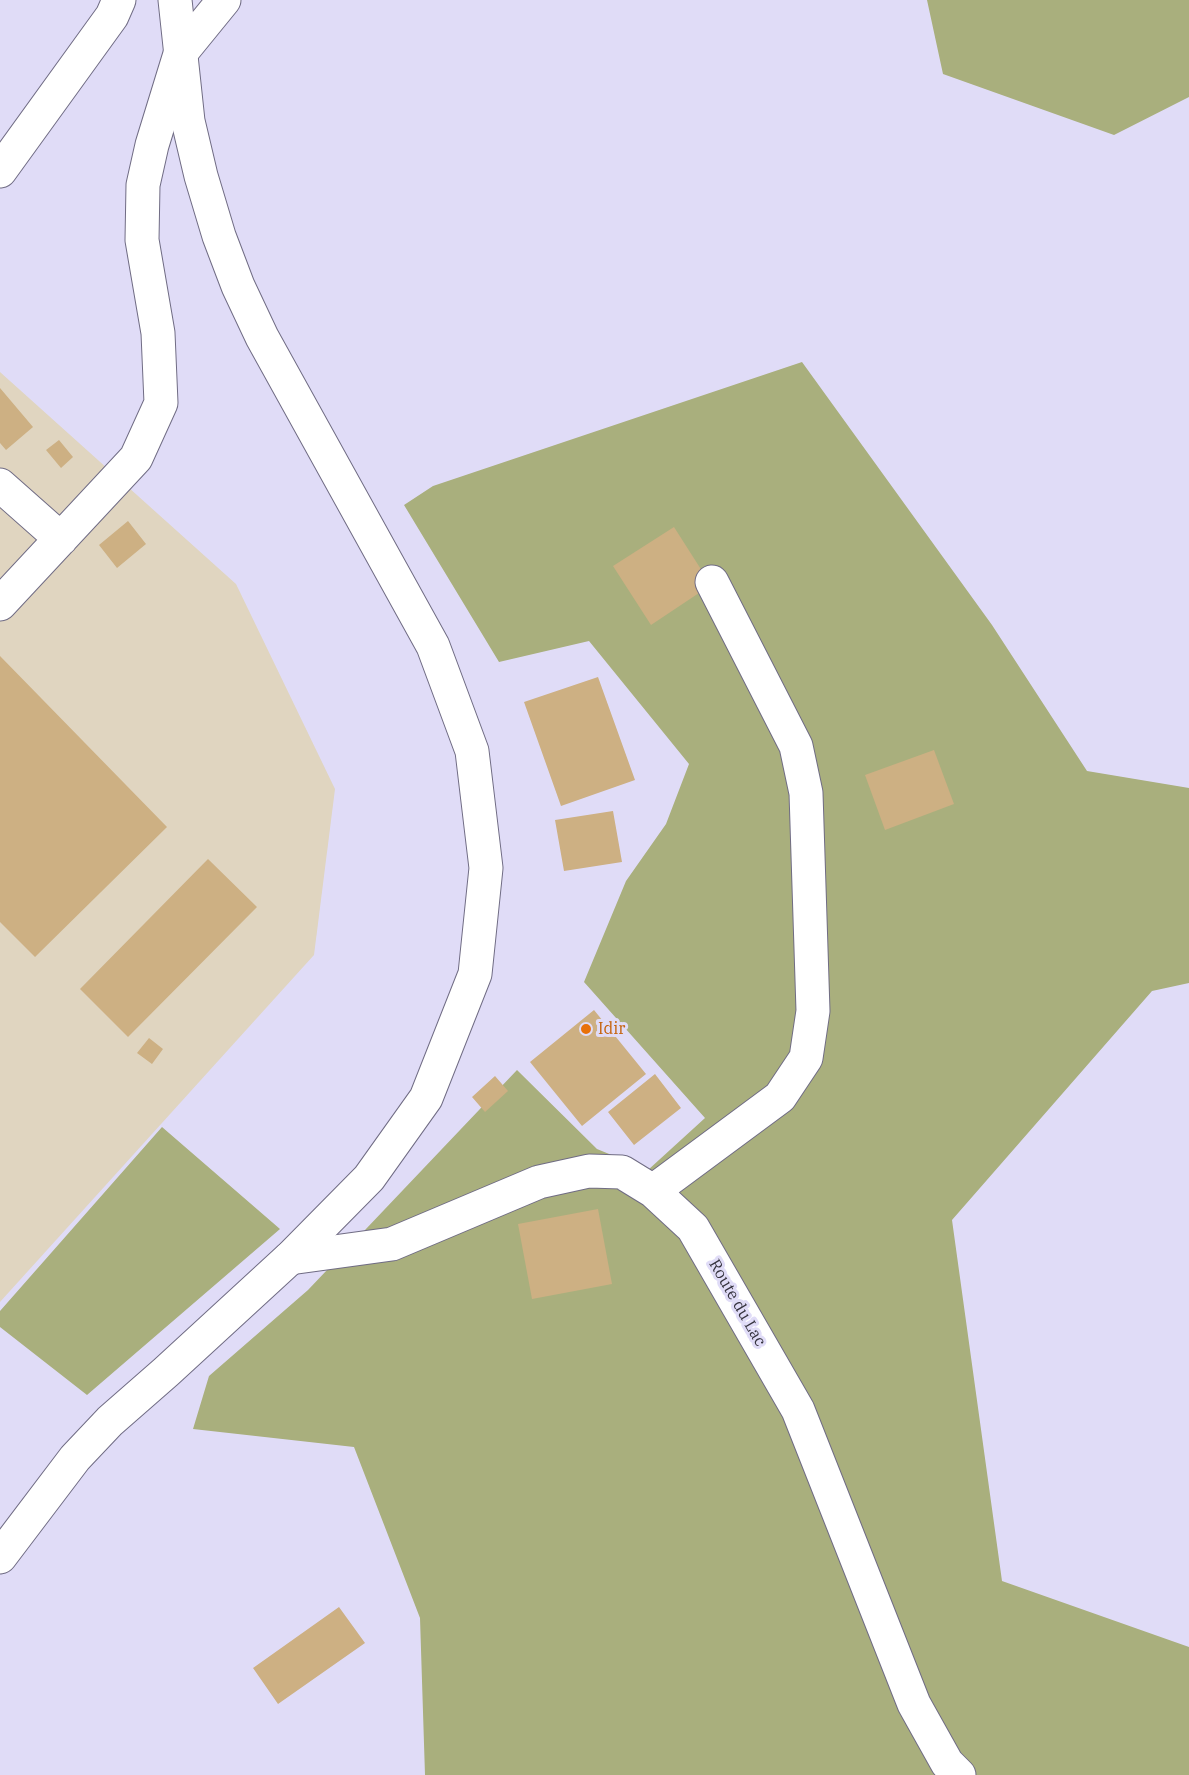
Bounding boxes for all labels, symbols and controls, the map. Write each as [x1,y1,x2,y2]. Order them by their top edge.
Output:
place label: Idir [598,1019,625,1039]
marker: Idir [579,1022,593,1036]
street label: Route du Lac [704,1256,770,1350]

